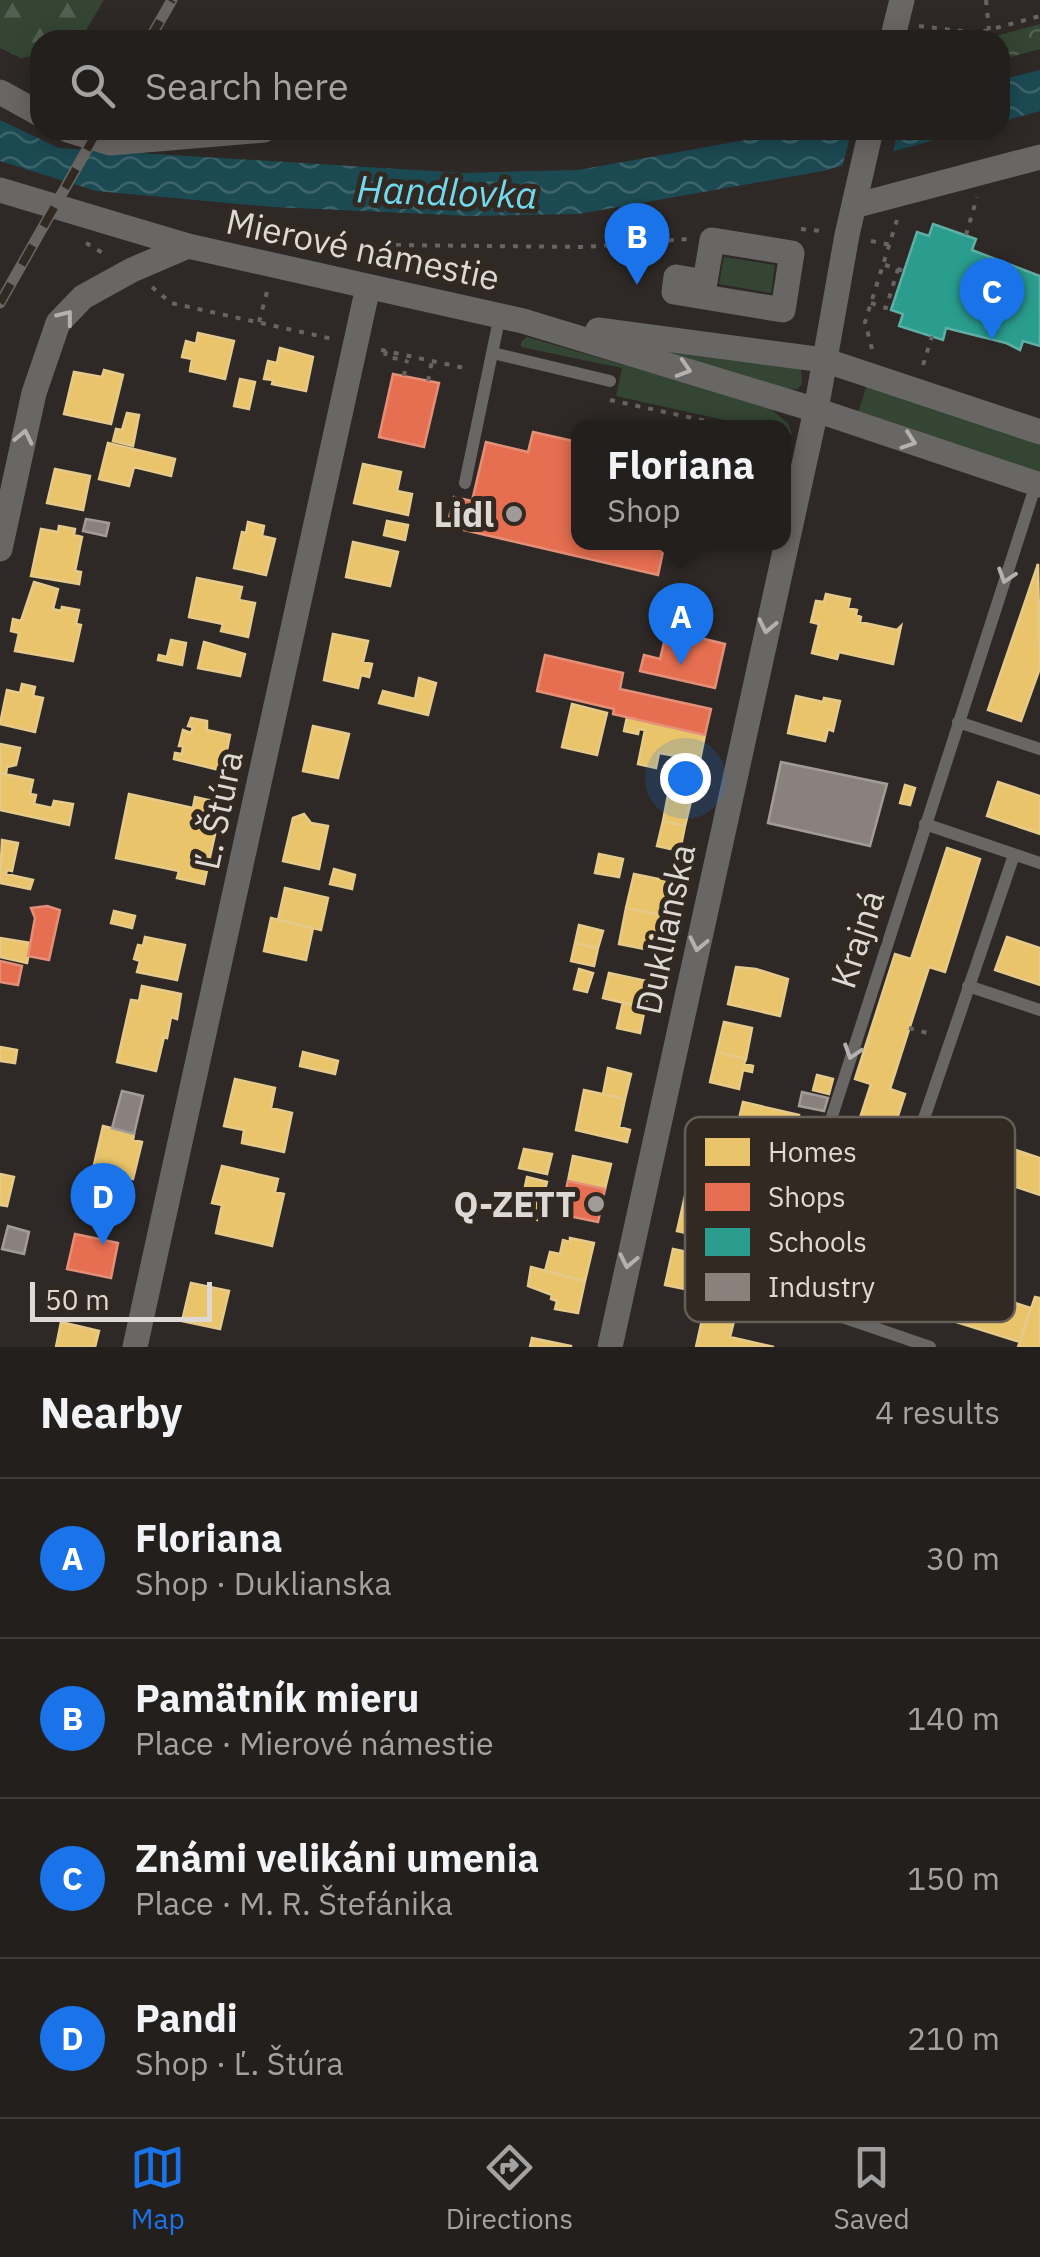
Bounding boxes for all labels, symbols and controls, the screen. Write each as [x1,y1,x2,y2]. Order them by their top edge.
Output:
search box [30,30,1010,140]
icon: search [65,58,120,113]
text: Search here [145,61,349,110]
water label: Handlovka [356,163,538,219]
street label: Mierové námestie [222,198,504,300]
pin: B [604,202,670,285]
pin: C [960,258,1024,340]
one-way arrow [54,311,71,329]
one-way arrow [674,357,691,378]
popup [571,420,791,550]
one-way arrow [13,429,34,446]
one-way arrow [899,429,916,450]
text: Floriana [607,440,755,489]
text: Shop [607,489,681,531]
place label: Lidl [434,491,494,537]
marker: Lidl [503,503,525,525]
one-way arrow [997,567,1017,584]
pin: A [648,582,714,665]
one-way arrow [757,617,778,634]
street label: Ľ. Štúra [183,746,253,874]
your location [660,753,711,804]
street label: Duklianska [625,840,705,1018]
street label: Krajná [820,884,894,994]
one-way arrow [688,935,709,952]
one-way arrow [843,1043,864,1060]
legend [685,1117,1015,1322]
text: Homes [768,1133,857,1170]
pin: D [70,1162,136,1245]
text: Shops [768,1178,846,1215]
place label: Q-ZETT [454,1181,576,1227]
marker: Q-ZETT [585,1193,607,1215]
text: Schools [768,1223,867,1260]
one-way arrow [619,1252,640,1269]
text: Industry [768,1268,875,1305]
scale bar [30,1277,212,1322]
text: 50 m [45,1281,110,1318]
text: Nearby [40,1385,182,1440]
text: 4 results [875,1391,1000,1433]
text: Floriana [135,1513,282,1562]
text: A [62,1537,83,1579]
text: 30 m [926,1537,1000,1579]
text: Shop · Duklianska [135,1562,392,1604]
text: Pamätník mieru [135,1673,420,1722]
text: B [62,1697,83,1739]
text: 140 m [907,1697,1000,1739]
text: Place · Mierové námestie [135,1722,494,1764]
text: Známi velikáni umenia [135,1833,539,1882]
text: C [62,1857,83,1899]
text: 150 m [907,1857,1000,1899]
text: Place · M. R. Štefánika [135,1882,453,1924]
text: Pandi [135,1993,238,2042]
text: D [61,2017,84,2059]
text: 210 m [907,2017,1000,2059]
text: Shop · Ľ. Štúra [135,2042,344,2084]
tab: Map [130,2140,185,2237]
tab: Directions [446,2140,573,2237]
tab: Saved [834,2140,910,2237]

